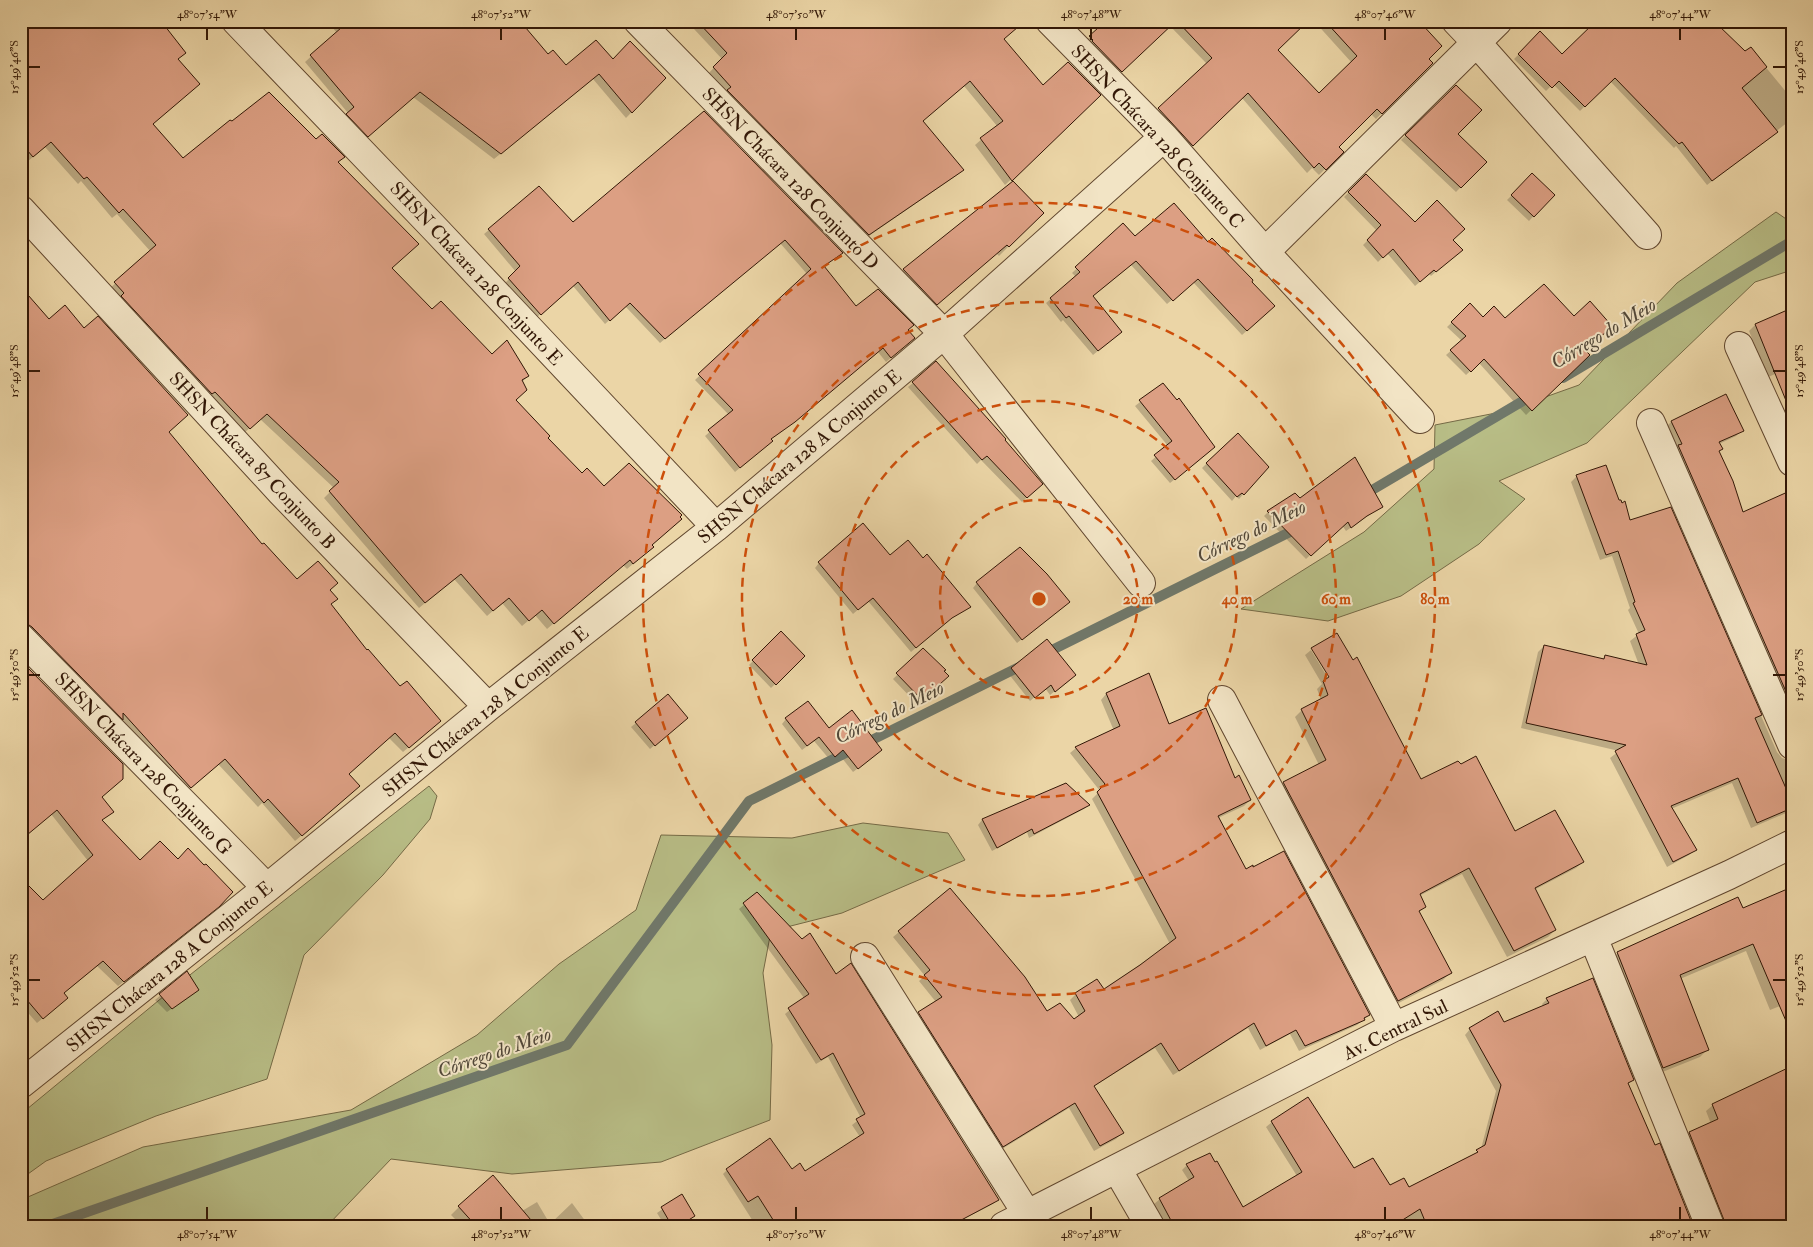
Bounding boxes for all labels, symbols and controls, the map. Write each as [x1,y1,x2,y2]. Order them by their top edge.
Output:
text: 48°07'54"W [177,7,238,22]
text: 48°07'52"W [471,7,532,22]
text: 48°07'50"W [766,7,827,22]
text: 48°07'48"W [1061,7,1122,22]
text: 48°07'46"W [1354,7,1416,22]
text: 48°07'44"W [1649,7,1712,22]
text: 15°49'46"S [7,40,22,94]
street label: SHSN Chácara 128 Conjunto C [1066,40,1249,234]
text: 15°49'46"S [1792,40,1807,94]
street label: SHSN Chácara 128 Conjunto D [697,82,884,275]
street label: SHSN Chácara 128 Conjunto E [385,177,568,371]
water label: Córrego do Meio [1546,292,1661,375]
text: 15°49'48"S [7,344,22,398]
text: 15°49'48"S [1792,344,1807,398]
street label: SHSN Chácara 128 A Conjunto E [693,364,907,549]
street label: SHSN Chácara 87 Conjunto B [164,367,341,554]
water label: Córrego do Meio [1192,494,1310,569]
centre of rings [1030,590,1048,608]
text: 20 m [1123,590,1153,609]
text: 40 m [1221,590,1253,609]
text: 60 m [1321,590,1351,609]
text: 80 m [1420,590,1450,609]
street label: SHSN Chácara 128 A Conjunto E [378,621,594,803]
text: 15°49'50"S [7,649,22,701]
text: 15°49'50"S [1792,649,1807,701]
street label: SHSN Chácara 128 Conjunto G [50,667,237,860]
water label: Córrego do Meio [830,675,948,750]
street label: SHSN Chácara 128 A Conjunto E [62,876,278,1058]
text: 15°49'52"S [7,954,22,1006]
text: 15°49'52"S [1792,954,1807,1006]
street label: Av. Central Sul [1338,994,1452,1066]
water label: Córrego do Meio [434,1021,554,1084]
text: 48°07'54"W [177,1227,238,1242]
text: 48°07'52"W [471,1227,532,1242]
text: 48°07'50"W [766,1227,827,1242]
text: 48°07'48"W [1061,1227,1122,1242]
text: 48°07'46"W [1354,1227,1416,1242]
text: 48°07'44"W [1649,1227,1712,1242]

